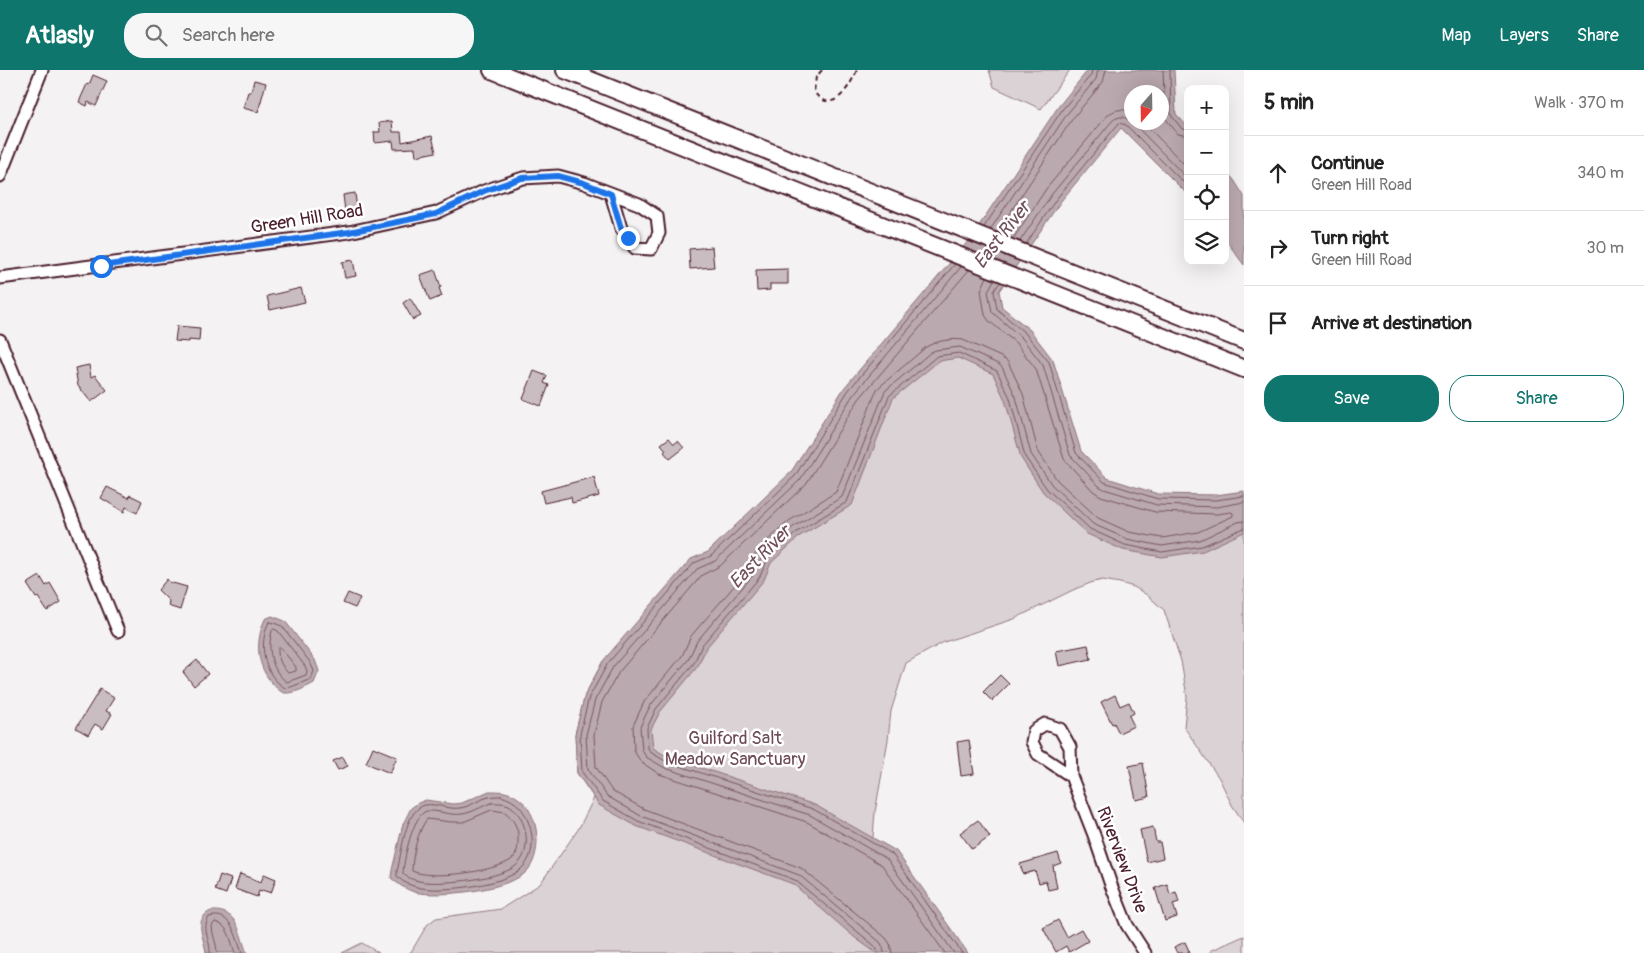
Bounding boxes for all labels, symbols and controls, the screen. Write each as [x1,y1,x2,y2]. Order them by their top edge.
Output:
search box [124,13,474,58]
text: Atlasly [25,21,94,50]
icon: search [142,21,170,49]
text: Search here [182,23,275,47]
text: Map [1442,24,1471,47]
text: Layers [1499,24,1549,47]
text: Share [1577,24,1619,47]
north arrow [1124,85,1169,130]
map controls [1184,85,1229,265]
button: + [1184,85,1229,130]
text: 5 min [1264,89,1314,116]
text: Walk · 370 m [1534,93,1624,113]
button: − [1184,130,1229,175]
text: Continue [1311,151,1384,175]
icon: ahead [1264,159,1292,187]
text: 340 m [1577,163,1624,183]
button: locate [1184,175,1229,220]
text: Green Hill Road [1311,175,1412,195]
water label: East River [968,195,1037,273]
street label: Green Hill Road [249,199,365,239]
button: layers [1184,220,1229,265]
text: Turn right [1311,226,1389,250]
route end [617,227,640,250]
icon: right [1264,234,1292,262]
text: 30 m [1586,238,1624,258]
text: Green Hill Road [1311,250,1412,270]
route start [90,255,113,278]
icon: arrive [1264,309,1292,337]
text: Arrive at destination [1311,311,1472,335]
button: Save [1264,375,1439,422]
button: Share [1449,375,1624,422]
water label: East River [724,519,797,594]
park label: Guilford Salt Meadow Sanctuary [665,727,806,771]
street label: Riverview Drive [1091,803,1153,917]

